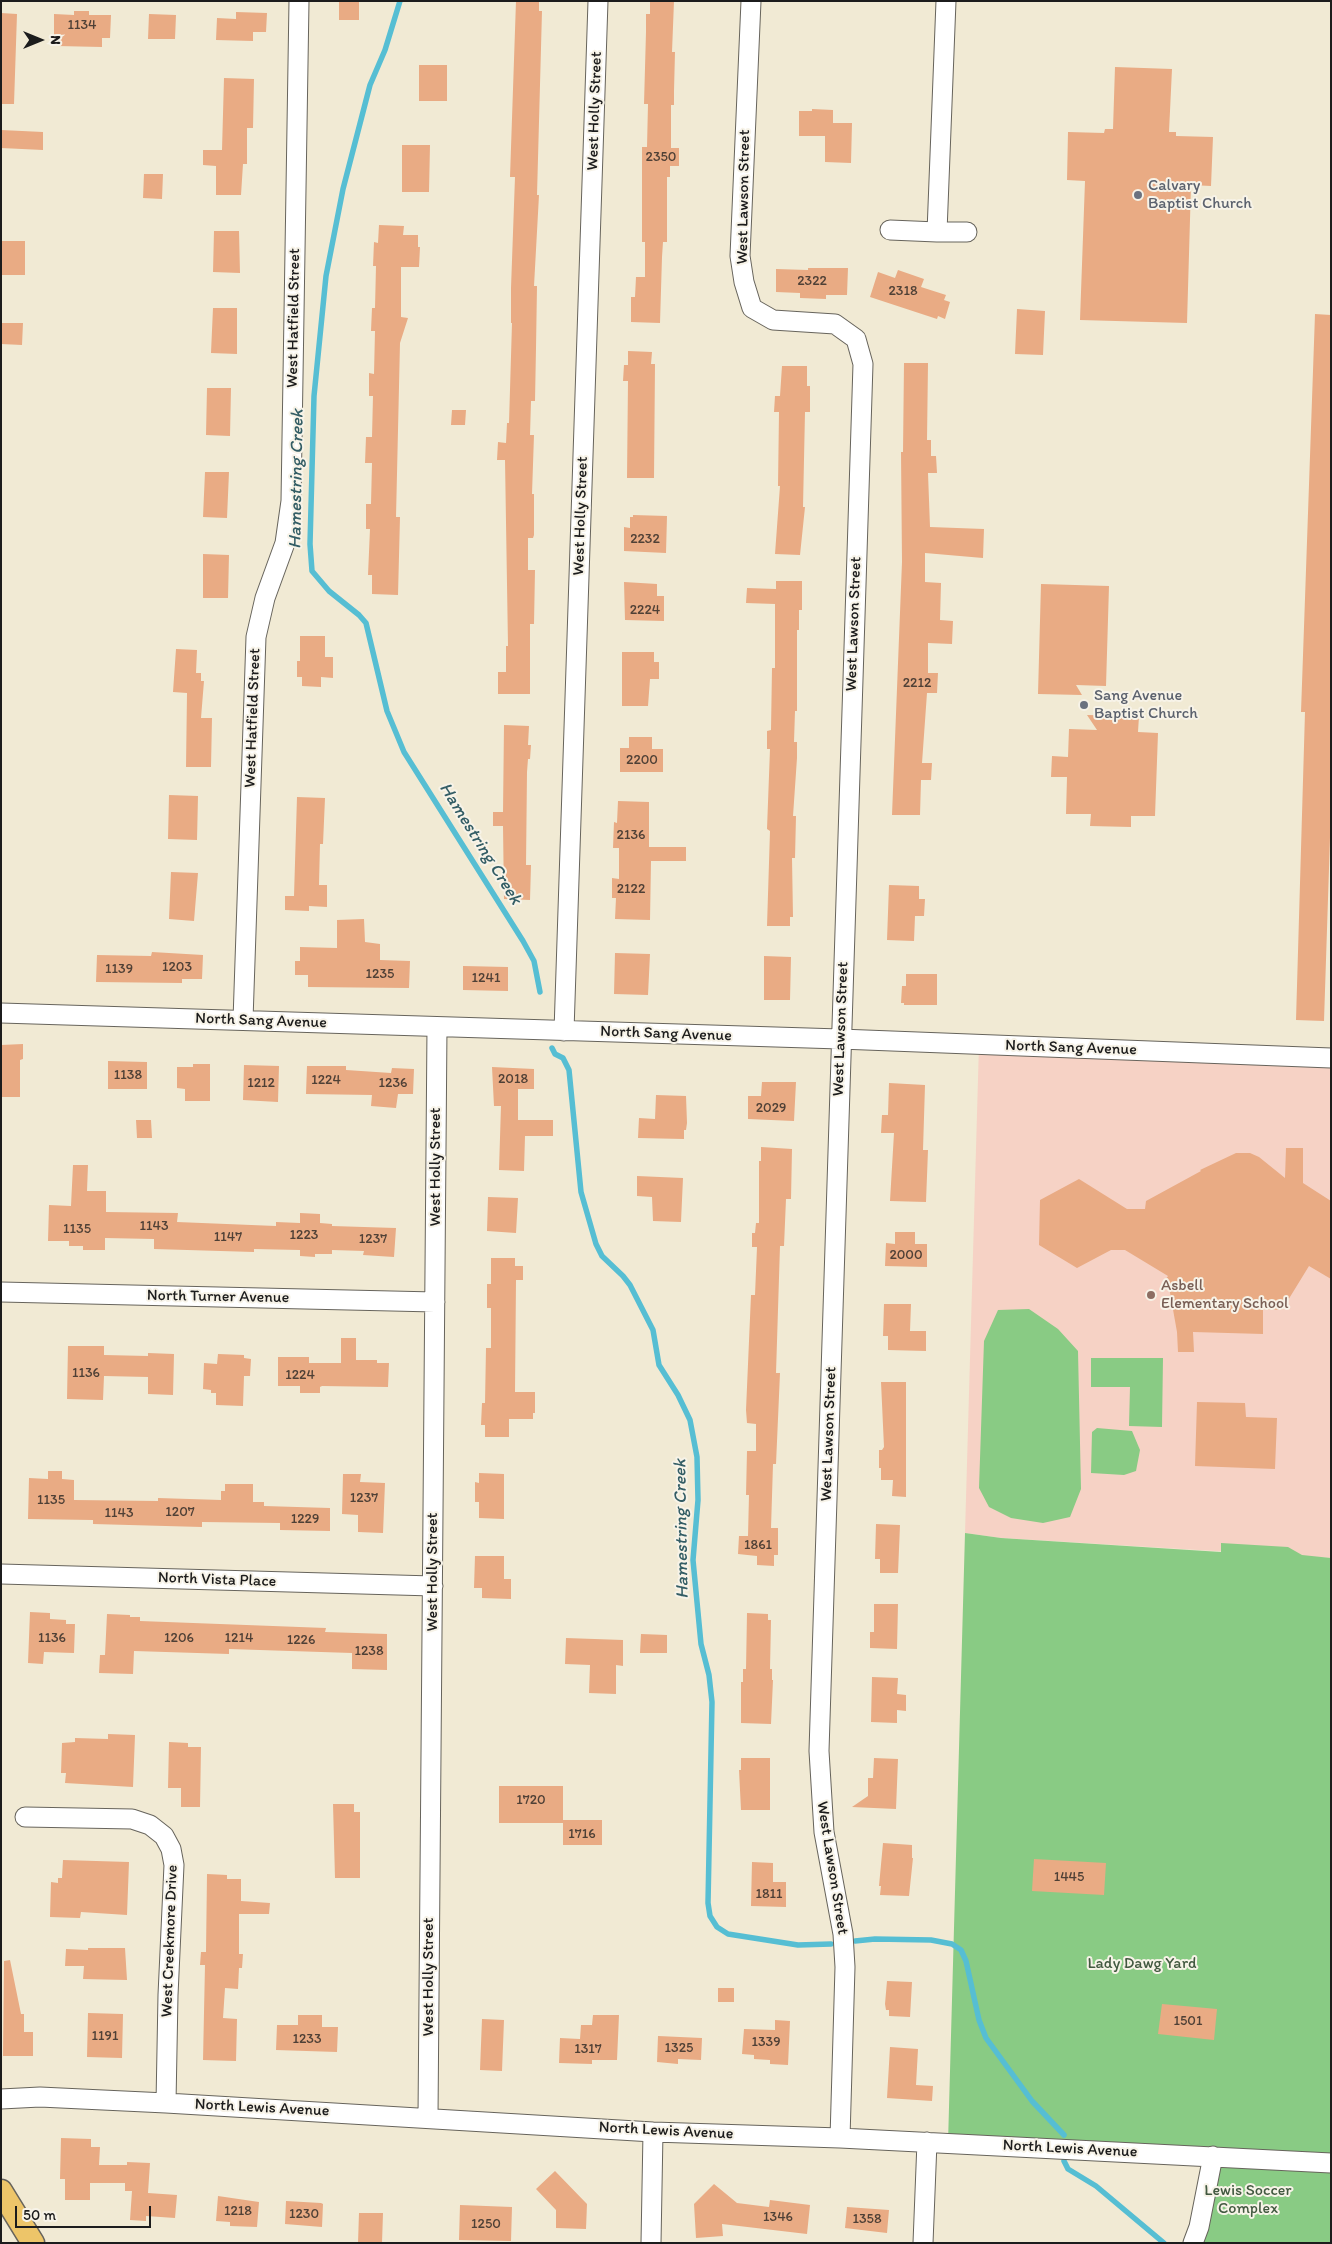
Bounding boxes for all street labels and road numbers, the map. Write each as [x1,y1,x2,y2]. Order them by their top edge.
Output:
street label: West Holly Street [583,51,607,171]
street label: West Lawson Street [733,129,755,265]
street label: West Hatfield Street [283,248,305,388]
street label: West Holly Street [569,456,593,576]
street label: West Lawson Street [842,556,866,692]
street label: West Hatfield Street [241,648,265,788]
street label: West Lawson Street [829,961,853,1097]
street label: North Sang Avenue [195,1009,327,1033]
street label: North Sang Avenue [600,1022,732,1046]
street label: North Sang Avenue [1005,1036,1137,1060]
street label: West Holly Street [426,1107,446,1227]
street label: North Turner Avenue [147,1286,289,1308]
street label: West Lawson Street [817,1366,841,1502]
street label: West Holly Street [423,1512,443,1632]
street label: North Vista Place [157,1568,277,1592]
street label: West Lawson Street [812,1800,852,1936]
street label: West Creekmore Drive [158,1864,182,2018]
street label: West Holly Street [419,1917,439,2037]
street label: North Lewis Avenue [194,2095,330,2121]
street label: North Lewis Avenue [598,2118,734,2144]
street label: North Lewis Avenue [1002,2136,1138,2162]

